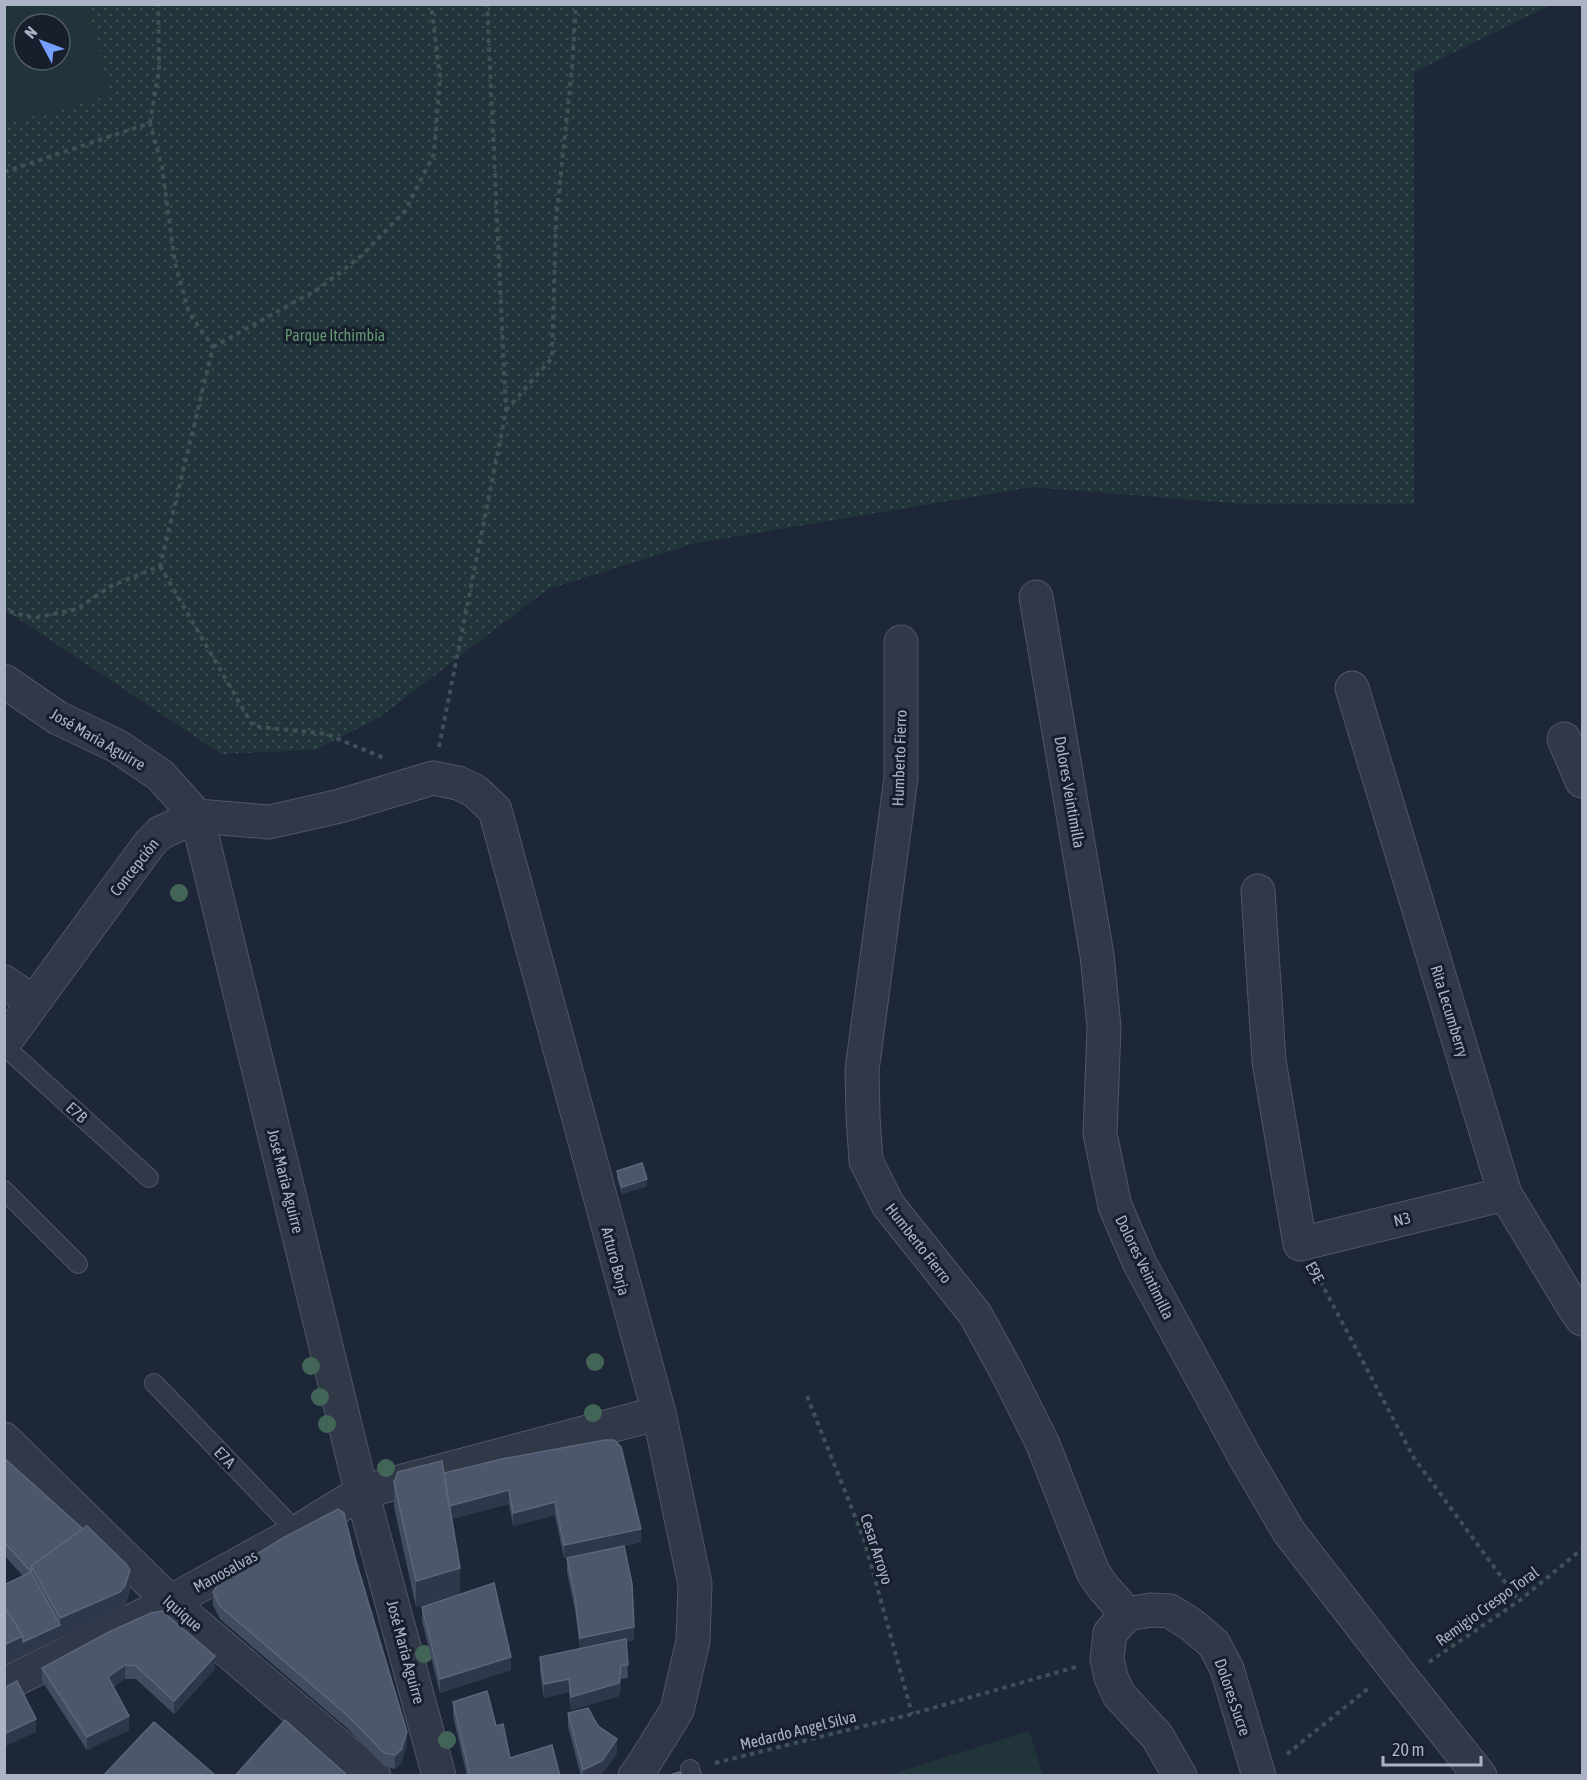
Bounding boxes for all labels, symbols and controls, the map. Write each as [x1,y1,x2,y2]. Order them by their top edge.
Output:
north arrow [12,12,72,72]
text: N [21,23,41,42]
park label: Parque Itchimbía [285,326,385,345]
street label: José María Aguirre [47,705,149,774]
street label: Humberto Fierro [888,709,910,807]
street label: Dolores Veintimilla [1051,735,1089,849]
street label: Concepción [106,835,163,900]
street label: Rita Lecumberry [1426,963,1473,1060]
street label: E7B [63,1098,91,1126]
street label: José María Aguirre [263,1127,308,1235]
street label: Humberto Fierro [882,1199,956,1287]
street label: N3 [1392,1208,1412,1230]
street label: Dolores Veintimilla [1112,1212,1178,1322]
street label: Arturo Borja [597,1225,634,1297]
street label: E9E [1302,1258,1328,1286]
street label: E7A [211,1443,239,1471]
street label: Cesar Arroyo [856,1511,897,1587]
street label: Manosalvas [190,1546,260,1596]
street label: Remigio Crespo Toral [1432,1562,1543,1650]
street label: Iquique [159,1591,206,1636]
street label: José María Aguirre [383,1598,429,1706]
street label: Dolores Sucre [1211,1656,1255,1738]
street label: Medardo Angel Silva [738,1707,858,1754]
scale bar [1383,1729,1480,1767]
text: 20 m [1392,1739,1424,1760]

